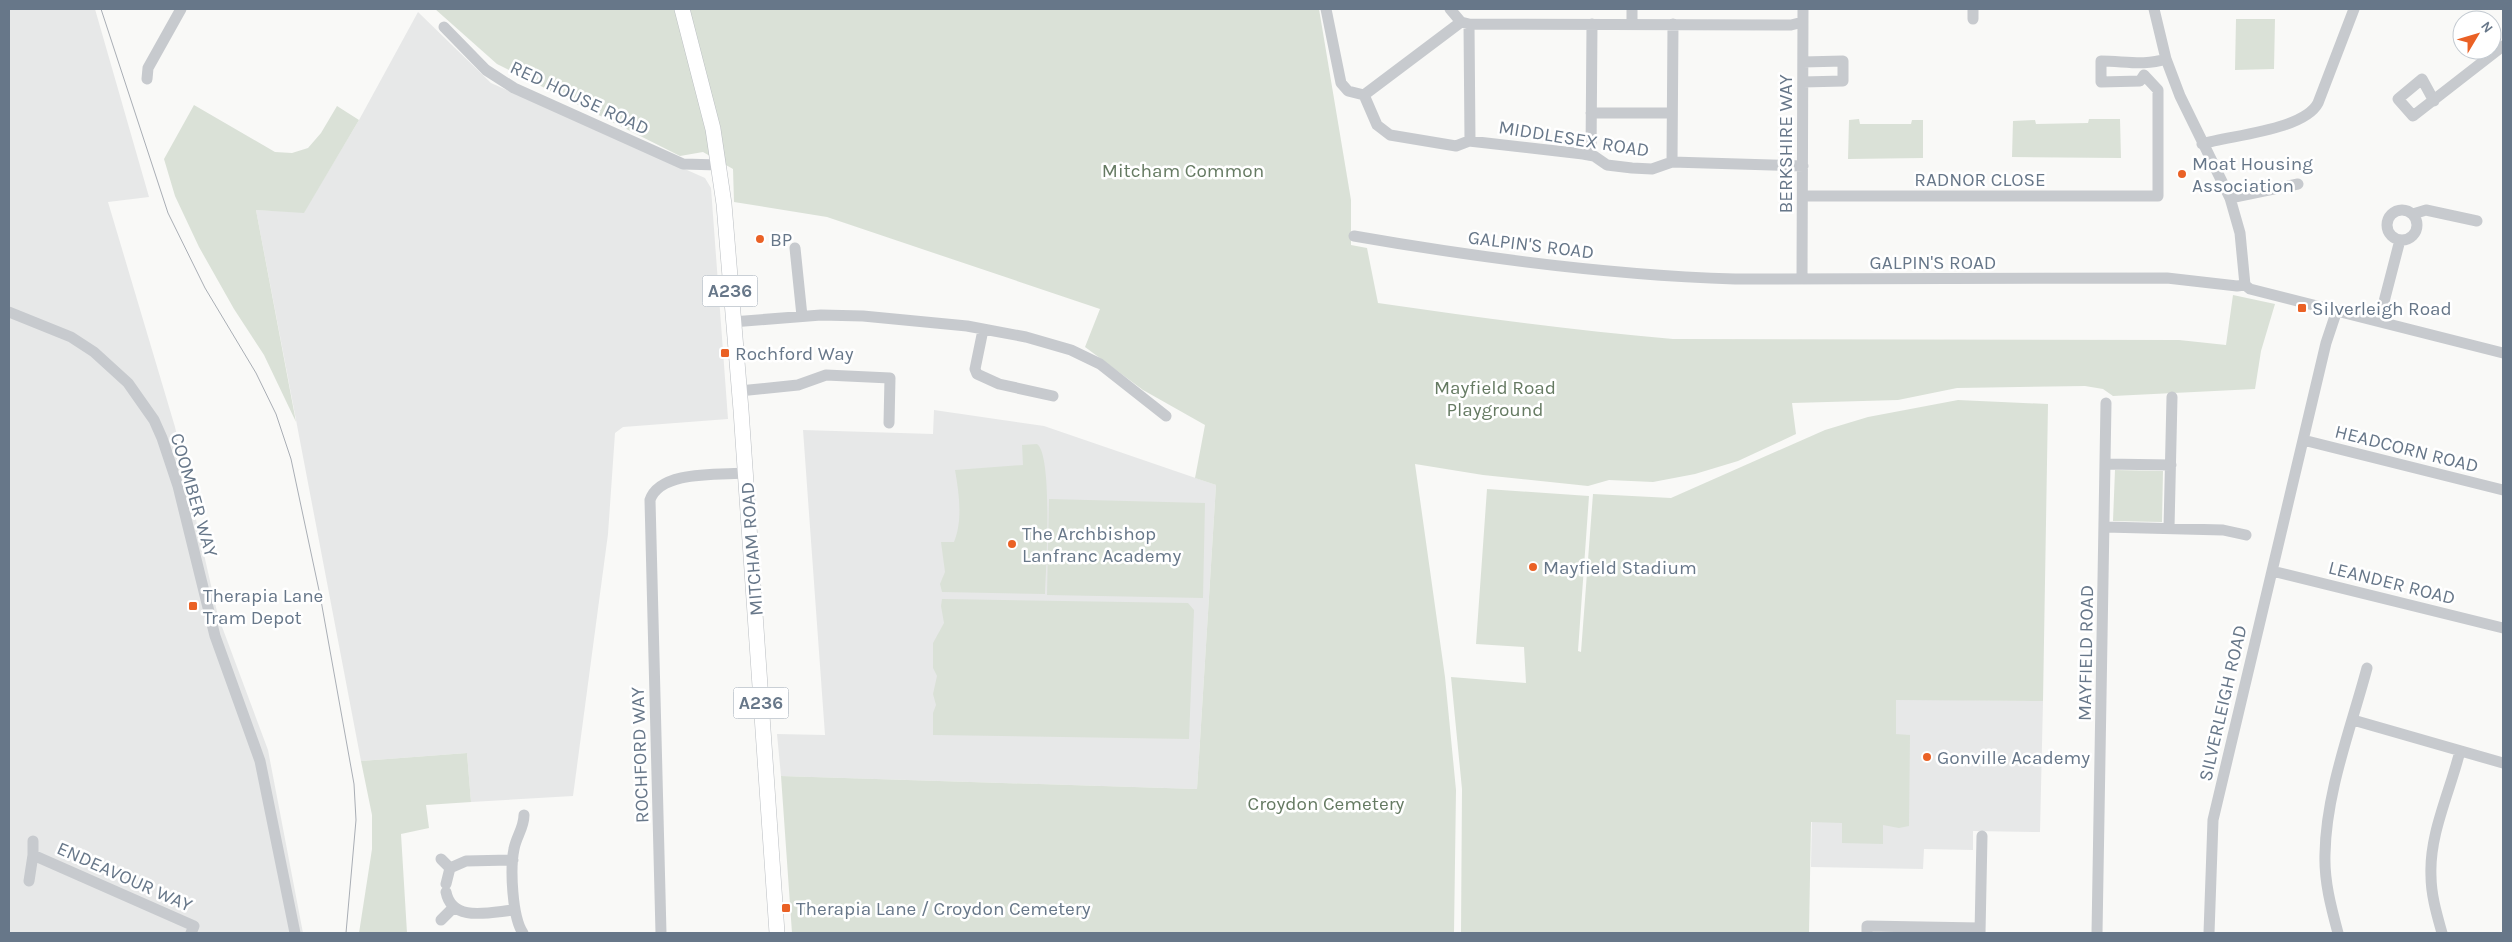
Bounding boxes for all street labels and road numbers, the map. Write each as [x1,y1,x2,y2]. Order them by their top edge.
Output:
street label: RED HOUSE ROAD [507,56,653,140]
street label: BERKSHIRE WAY [1775,74,1797,214]
street label: MIDDLESEX ROAD [1497,116,1651,162]
street label: RADNOR CLOSE [1914,169,2046,191]
street label: GALPIN'S ROAD [1467,226,1595,264]
street label: GALPIN'S ROAD [1870,252,1996,274]
road number: A236 [702,276,758,306]
street label: HEADCORN ROAD [2333,420,2481,477]
street label: COOMBER WAY [166,431,222,560]
street label: MITCHAM ROAD [736,481,768,617]
street label: LEANDER ROAD [2326,557,2458,609]
street label: MAYFIELD ROAD [2074,585,2098,721]
street label: SILVERLEIGH ROAD [2194,623,2252,783]
street label: ROCHFORD WAY [627,686,653,824]
road number: A236 [734,688,788,718]
street label: ENDEAVOUR WAY [53,837,196,917]

